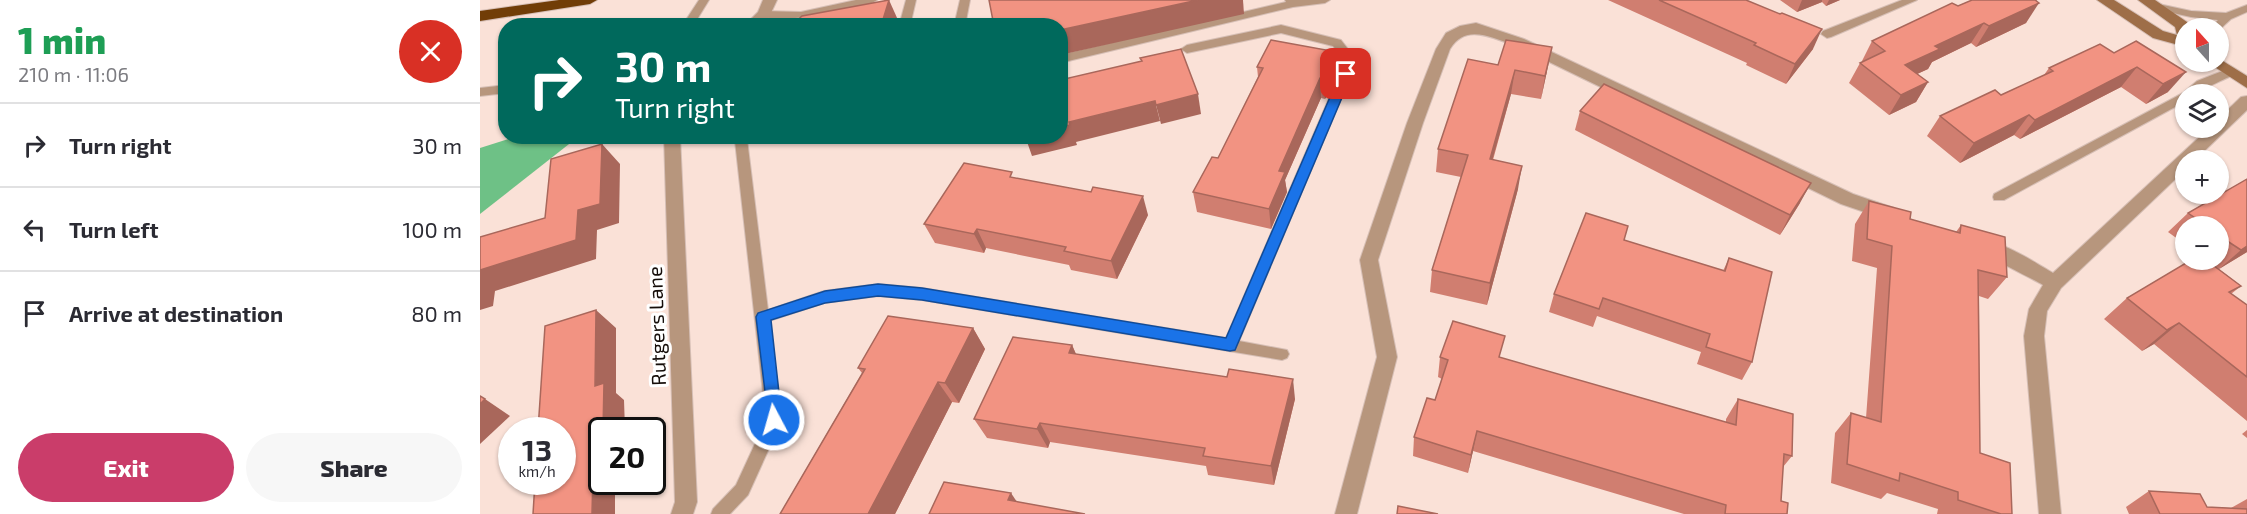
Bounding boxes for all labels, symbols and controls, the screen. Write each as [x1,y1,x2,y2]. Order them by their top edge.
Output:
text: 1 min [18,18,106,61]
north arrow [2175,18,2229,72]
map controls [2175,18,2229,270]
button: close [399,20,462,83]
text: 30 m [615,40,711,90]
icon: right [516,42,594,120]
pin [1320,48,1371,99]
icon: arrive [1329,57,1362,90]
text: 210 m · 11:06 [18,62,129,86]
button: layers [2175,84,2229,138]
text: Turn right [615,91,735,123]
icon: right [18,129,51,162]
text: Turn right [69,132,171,158]
text: 30 m [412,132,462,158]
button: + [2175,150,2229,204]
icon: left [18,213,51,246]
text: Turn left [69,216,158,242]
text: 100 m [403,216,462,242]
button: − [2175,216,2229,270]
street label: Rutgers Lane [642,266,670,386]
icon: arrive [18,297,51,330]
text: Arrive at destination [69,300,283,326]
text: 80 m [411,300,462,326]
position arrow [742,388,806,452]
speed limit sign: 20 [588,417,666,495]
text: 13 [522,431,552,467]
button: Exit [18,433,234,502]
button: Share [246,433,462,502]
text: km/h [518,462,556,480]

